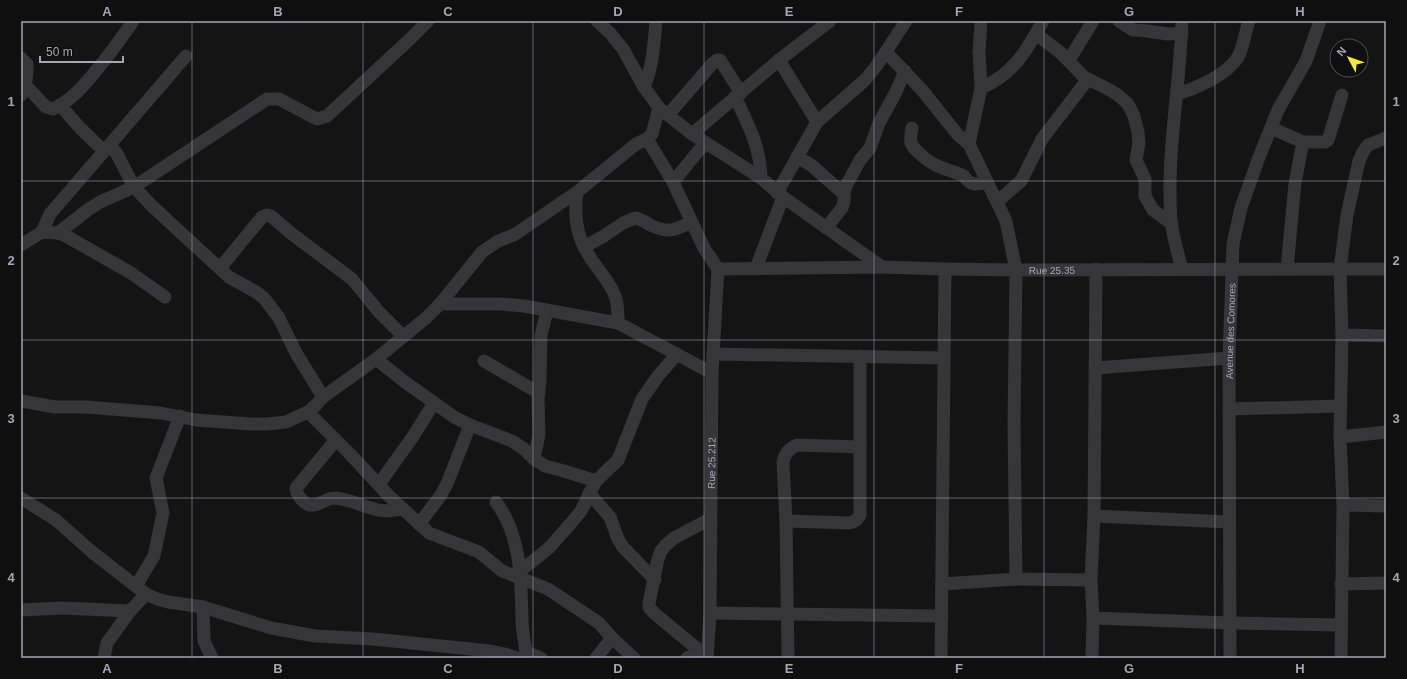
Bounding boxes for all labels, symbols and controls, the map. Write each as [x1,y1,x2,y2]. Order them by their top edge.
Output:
text: A [102,4,112,19]
text: B [273,4,283,19]
text: C [443,4,453,19]
text: D [613,4,623,19]
text: E [785,4,794,19]
text: F [955,4,963,19]
text: G [1124,4,1134,19]
text: H [1295,4,1305,19]
scale bar [40,38,123,64]
north arrow [1329,38,1369,78]
text: N [1334,44,1349,58]
text: 50 m [46,45,73,59]
text: 1 [7,94,15,109]
text: 1 [1392,94,1400,109]
text: 2 [7,253,15,268]
text: 2 [1392,253,1400,268]
street label: Rue 25.35 [1029,264,1075,275]
street label: Avenue des Comores [1223,283,1237,379]
text: 3 [7,411,15,426]
text: 3 [1392,411,1400,426]
street label: Rue 25.212 [706,437,717,489]
text: 4 [7,570,15,585]
text: 4 [1392,570,1400,585]
text: A [102,661,112,676]
text: B [273,661,283,676]
text: C [443,661,453,676]
text: D [613,661,623,676]
text: E [785,661,794,676]
text: F [955,661,963,676]
text: G [1124,661,1134,676]
text: H [1295,661,1305,676]

